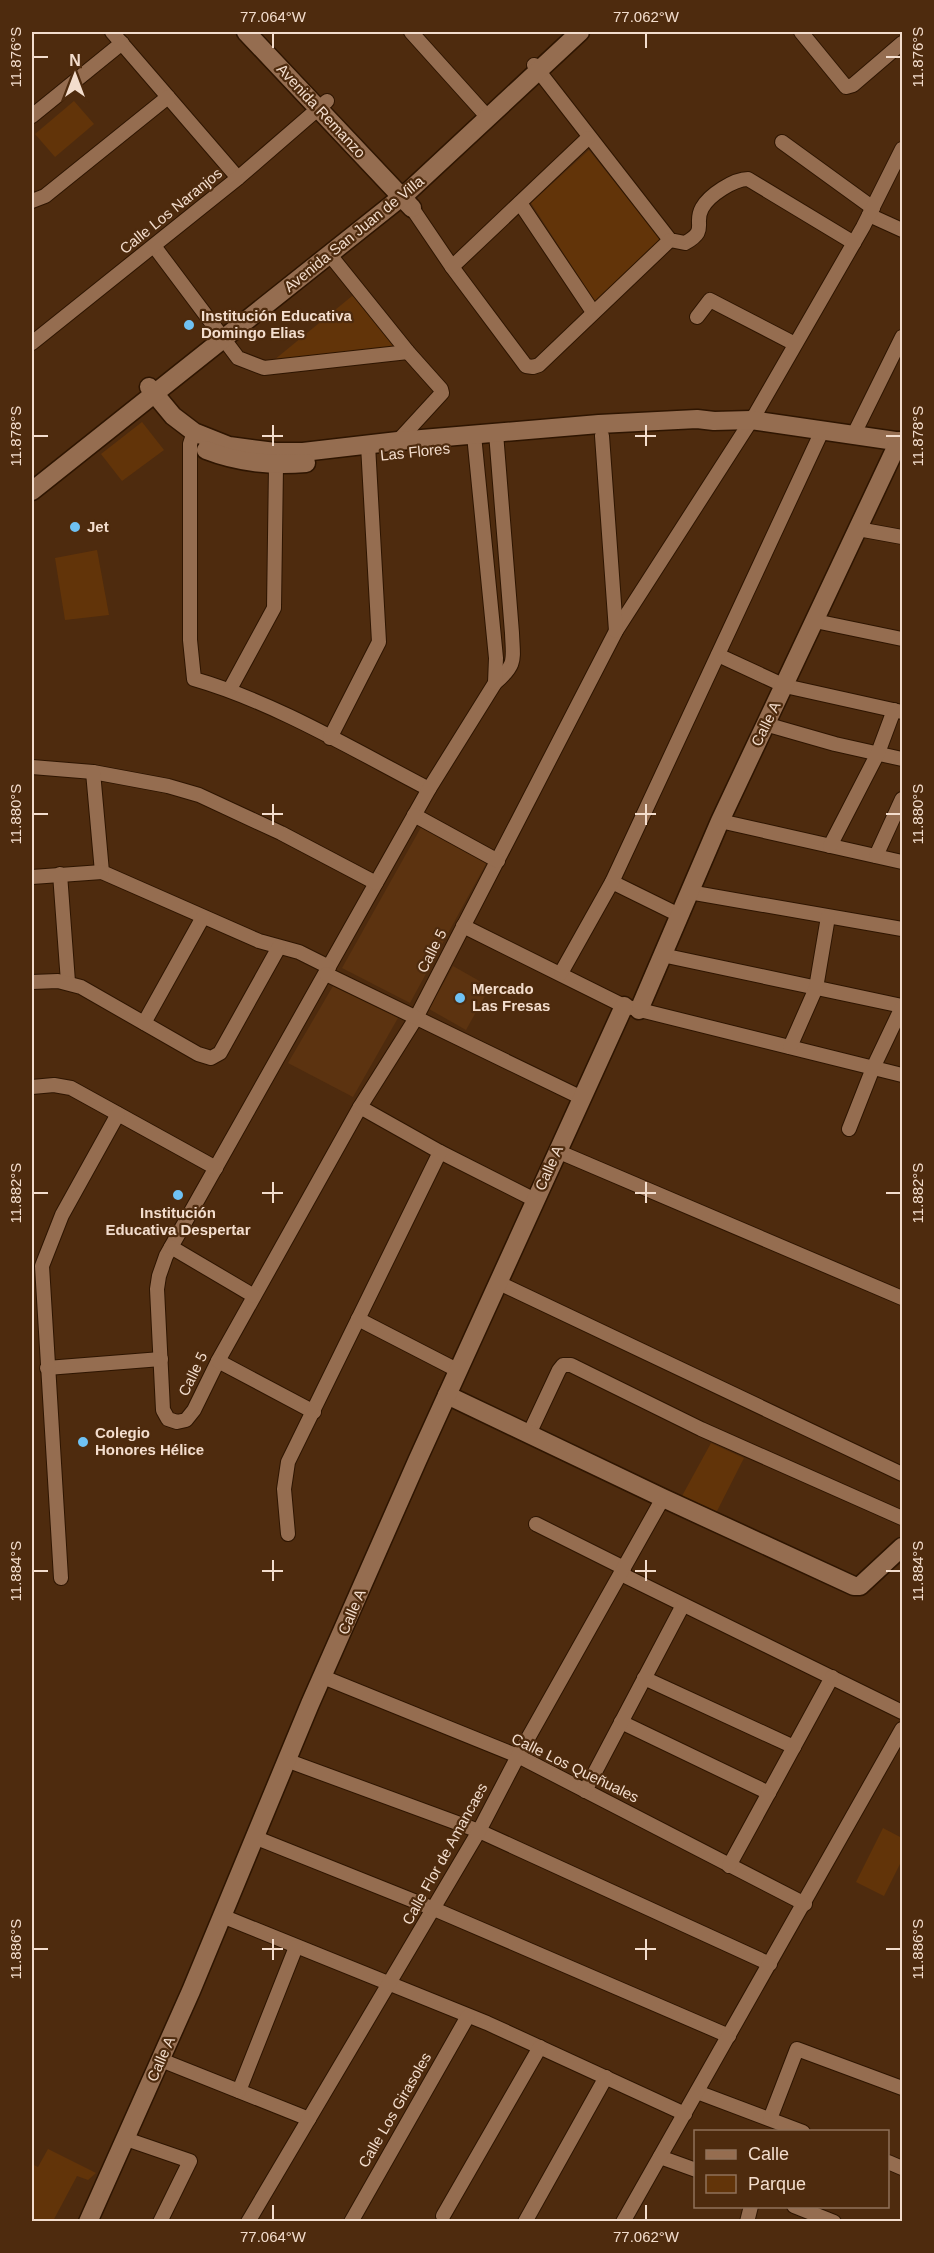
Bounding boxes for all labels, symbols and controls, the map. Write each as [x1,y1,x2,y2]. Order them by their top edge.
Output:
text: 77.064°W [240,8,307,25]
text: 77.062°W [613,8,680,25]
text: 11.876°S [7,27,24,87]
text: 11.876°S [909,27,926,87]
north arrow [45,45,105,105]
text: N [69,52,81,69]
street label: Avenida Remanzo [273,60,369,161]
street label: Calle Los Naranjos [116,164,225,257]
street label: Avenida San Juan de Villa [280,172,427,295]
place label: Institución Educativa Domingo Elias [201,307,353,341]
marker: Institución Educativa Domingo Elias [182,318,196,332]
text: 11.878°S [7,406,24,466]
text: 11.878°S [909,406,926,466]
street label: Las Flores [379,439,451,464]
place label: Jet [87,518,109,535]
marker: Jet [68,520,82,534]
street label: Calle A [747,699,784,749]
text: 11.880°S [7,784,24,844]
text: 11.880°S [909,784,926,844]
street label: Calle 5 [413,926,450,975]
place label: Mercado Las Fresas [472,980,550,1014]
marker: Mercado Las Fresas [453,991,467,1005]
street label: Calle A [531,1143,566,1193]
text: 11.882°S [7,1163,24,1223]
text: 11.882°S [909,1163,926,1223]
marker: Institución Educativa Despertar [171,1188,185,1202]
place label: Institución Educativa Despertar [105,1204,251,1238]
street label: Calle 5 [175,1349,210,1398]
place label: Colegio Honores Hélice [95,1424,204,1458]
marker: Colegio Honores Hélice [76,1435,90,1449]
text: 11.884°S [7,1541,24,1601]
text: 11.884°S [909,1541,926,1601]
street label: Calle A [334,1587,369,1637]
street label: Calle Los Queñuales [509,1729,642,1806]
street label: Calle Flor de Amancaes [399,1780,491,1928]
text: 11.886°S [7,1919,24,1979]
text: 11.886°S [909,1919,926,1979]
street label: Calle A [143,2034,178,2084]
street label: Calle Los Girasoles [355,2049,434,2170]
legend [694,2130,889,2208]
text: Calle [748,2144,789,2164]
text: Parque [748,2174,806,2194]
text: 77.064°W [240,2228,307,2245]
text: 77.062°W [613,2228,680,2245]

